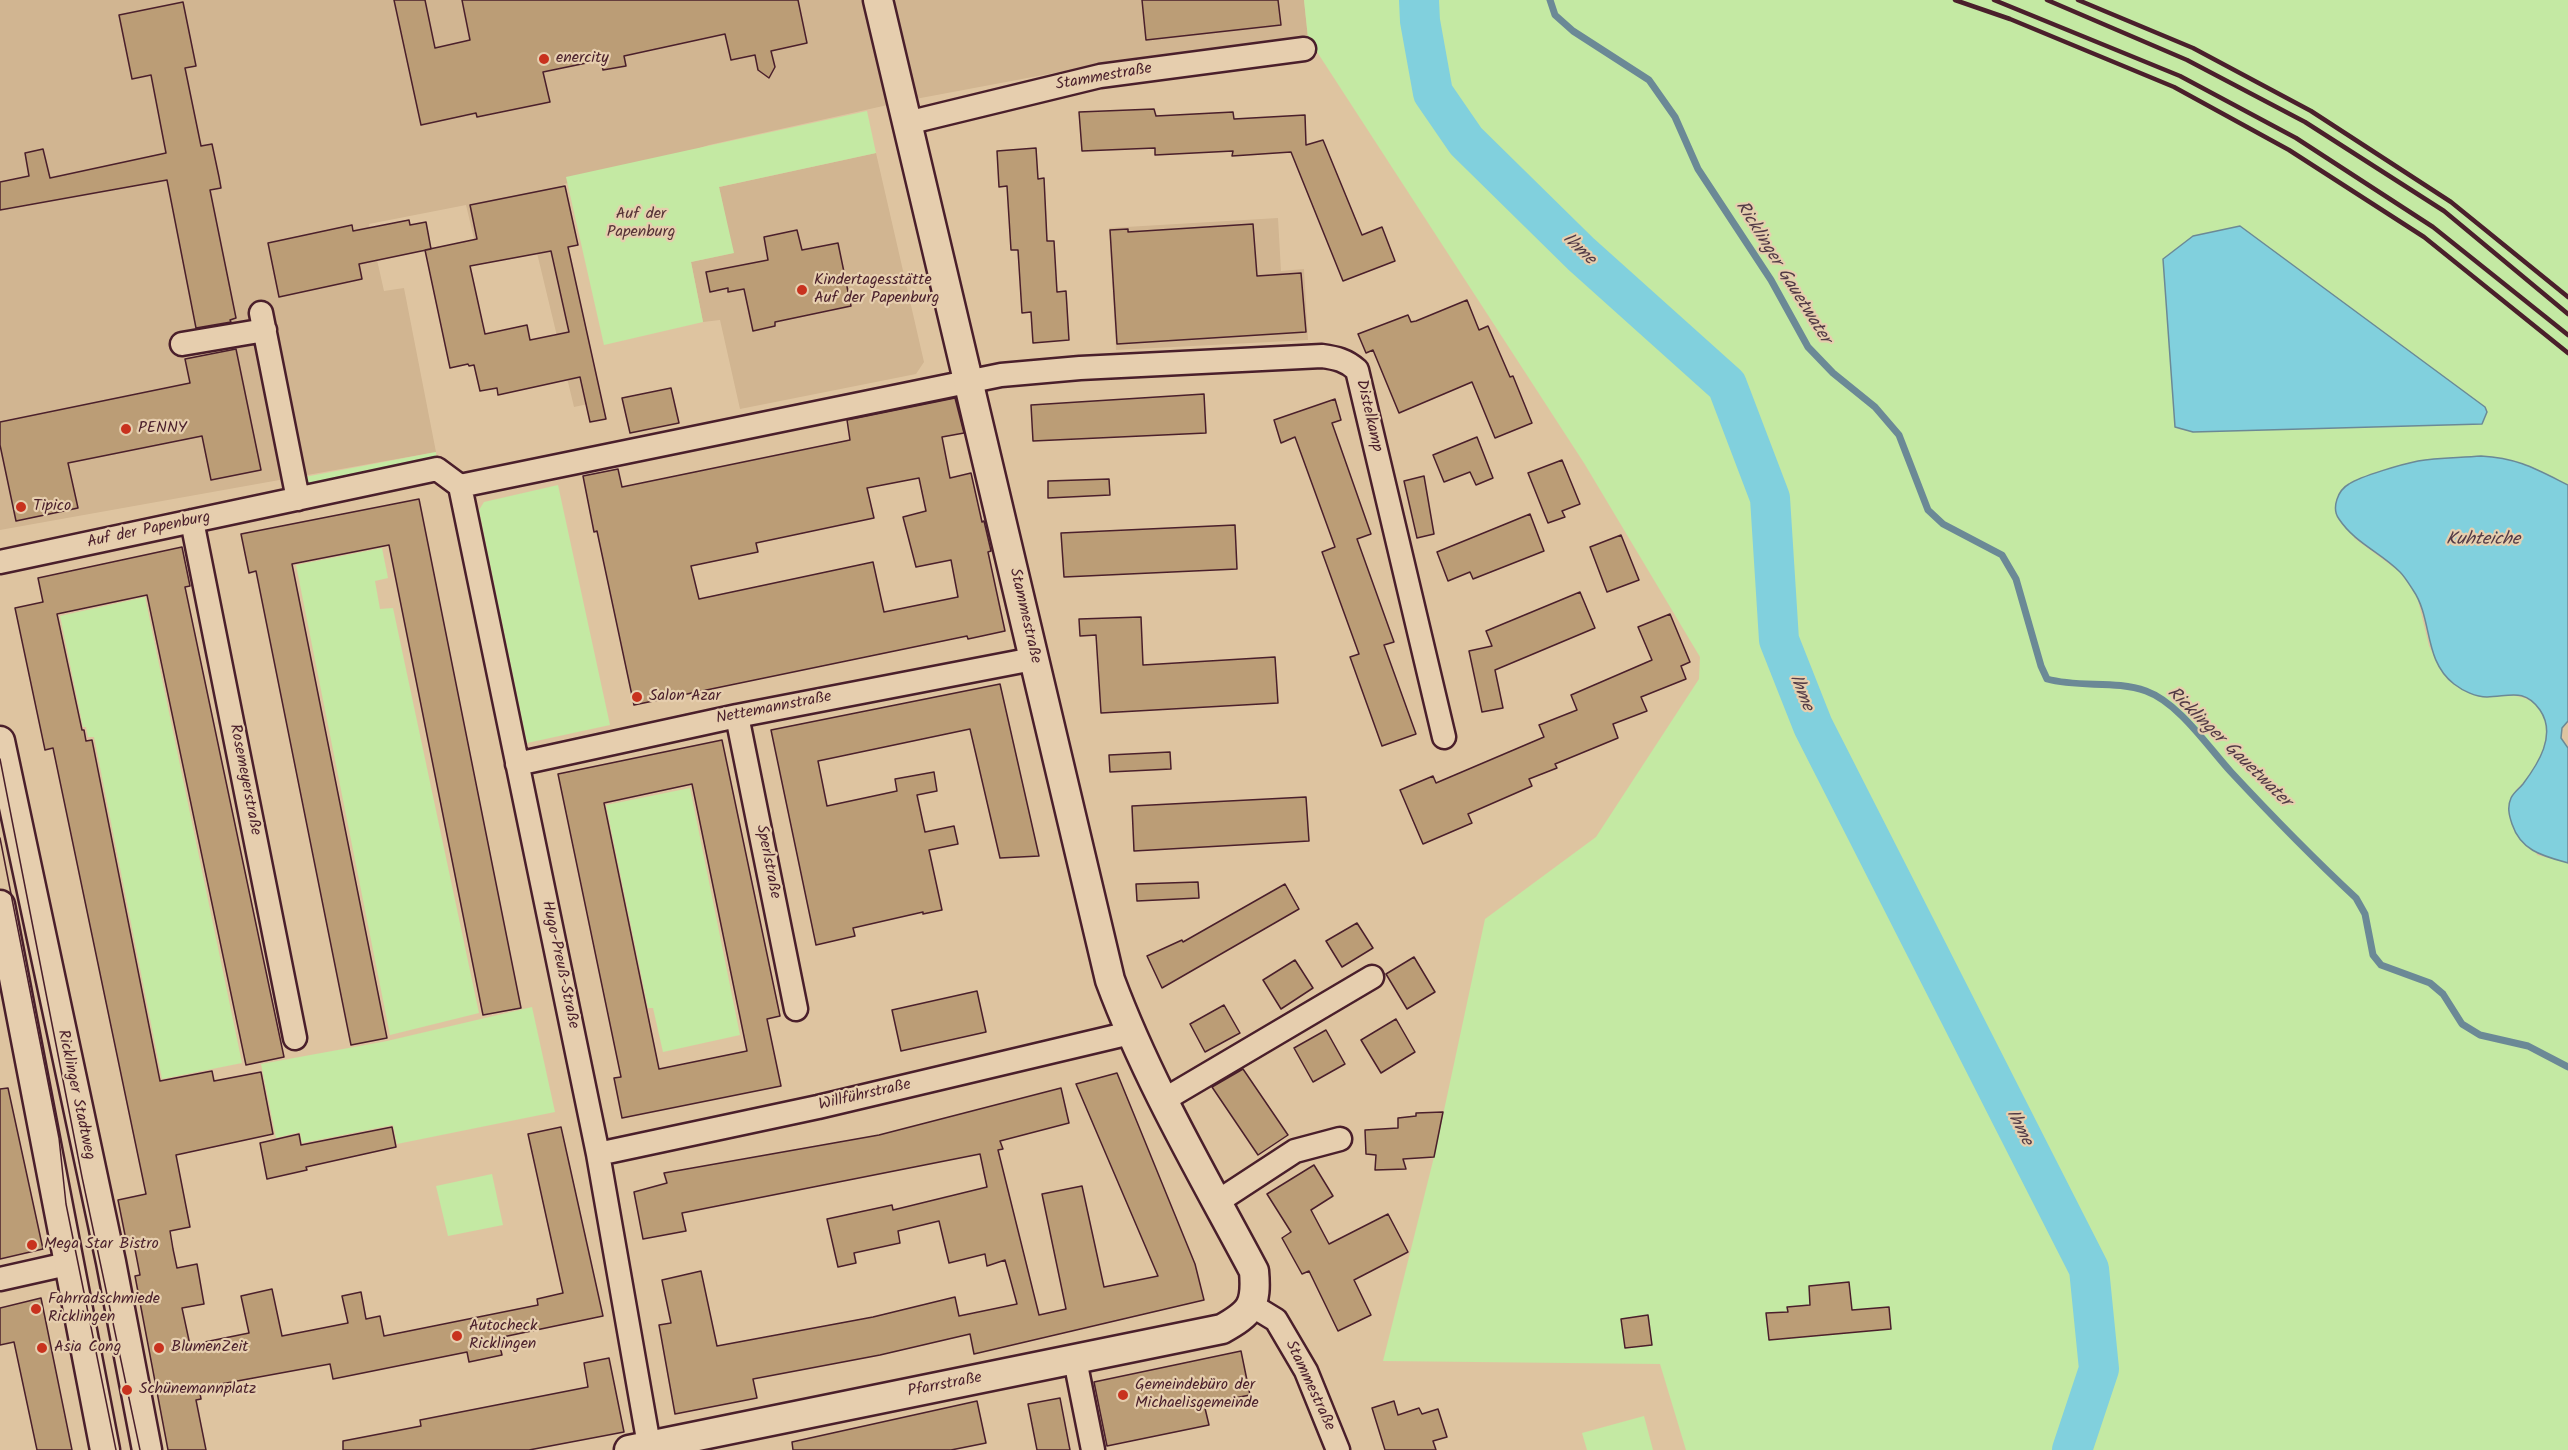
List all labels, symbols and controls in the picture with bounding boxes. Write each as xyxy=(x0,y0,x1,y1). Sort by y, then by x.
place label: enercity xyxy=(556,49,609,69)
marker: enercity xyxy=(537,52,551,66)
street label: Stammestraße xyxy=(1054,60,1154,96)
water label: Ricklinger Gauetwater xyxy=(1729,198,1835,348)
park label: Auf der Papenburg xyxy=(607,205,675,243)
water label: Ihme xyxy=(1557,229,1599,271)
place label: Kindertagesstätte Auf der Papenburg xyxy=(814,271,939,309)
marker: Kindertagesstätte Auf der Papenburg xyxy=(795,283,809,297)
street label: Distelkamp xyxy=(1350,378,1386,454)
place label: PENNY xyxy=(138,419,187,439)
marker: PENNY xyxy=(119,422,133,436)
place label: Tipico xyxy=(33,497,71,517)
marker: Tipico xyxy=(14,500,28,514)
street label: Auf der Papenburg xyxy=(86,509,212,553)
water label: Kuhteiche xyxy=(2446,530,2520,552)
street label: Stammestraße xyxy=(1004,566,1044,666)
water label: Ihme xyxy=(1783,671,1817,715)
water label: Ricklinger Gauetwater xyxy=(2161,683,2295,813)
place label: Salon Azar xyxy=(649,687,721,707)
street label: Nettemannstraße xyxy=(715,688,833,730)
marker: Salon Azar xyxy=(630,690,644,704)
street label: Rosemeyerstraße xyxy=(224,723,264,837)
street label: Sperlstraße xyxy=(750,823,784,901)
street label: Hugo-Preuß-Straße xyxy=(536,899,582,1031)
street label: Ricklinger Stadtweg xyxy=(52,1028,98,1162)
street label: Willführstraße xyxy=(817,1076,913,1116)
water label: Ihme xyxy=(2000,1106,2036,1150)
place label: Mega Star Bistro xyxy=(44,1235,159,1255)
marker: Mega Star Bistro xyxy=(25,1238,39,1252)
place label: Fahrradschmiede Ricklingen xyxy=(48,1290,160,1328)
marker: Fahrradschmiede Ricklingen xyxy=(29,1302,43,1316)
place label: Autocheck Ricklingen xyxy=(469,1317,537,1355)
marker: Autocheck Ricklingen xyxy=(450,1329,464,1343)
place label: Asia Cong xyxy=(54,1338,121,1358)
place label: BlumenZeit xyxy=(171,1338,248,1358)
street label: Stammestraße xyxy=(1280,1338,1338,1434)
marker: Asia Cong xyxy=(35,1341,49,1355)
marker: BlumenZeit xyxy=(152,1341,166,1355)
street label: Pfarrstraße xyxy=(906,1369,984,1403)
place label: Gemeindebüro der Michaelisgemeinde xyxy=(1135,1376,1259,1414)
place label: Schünemannplatz xyxy=(139,1380,256,1400)
marker: Schünemannplatz xyxy=(120,1383,134,1397)
marker: Gemeindebüro der Michaelisgemeinde xyxy=(1116,1388,1130,1402)

